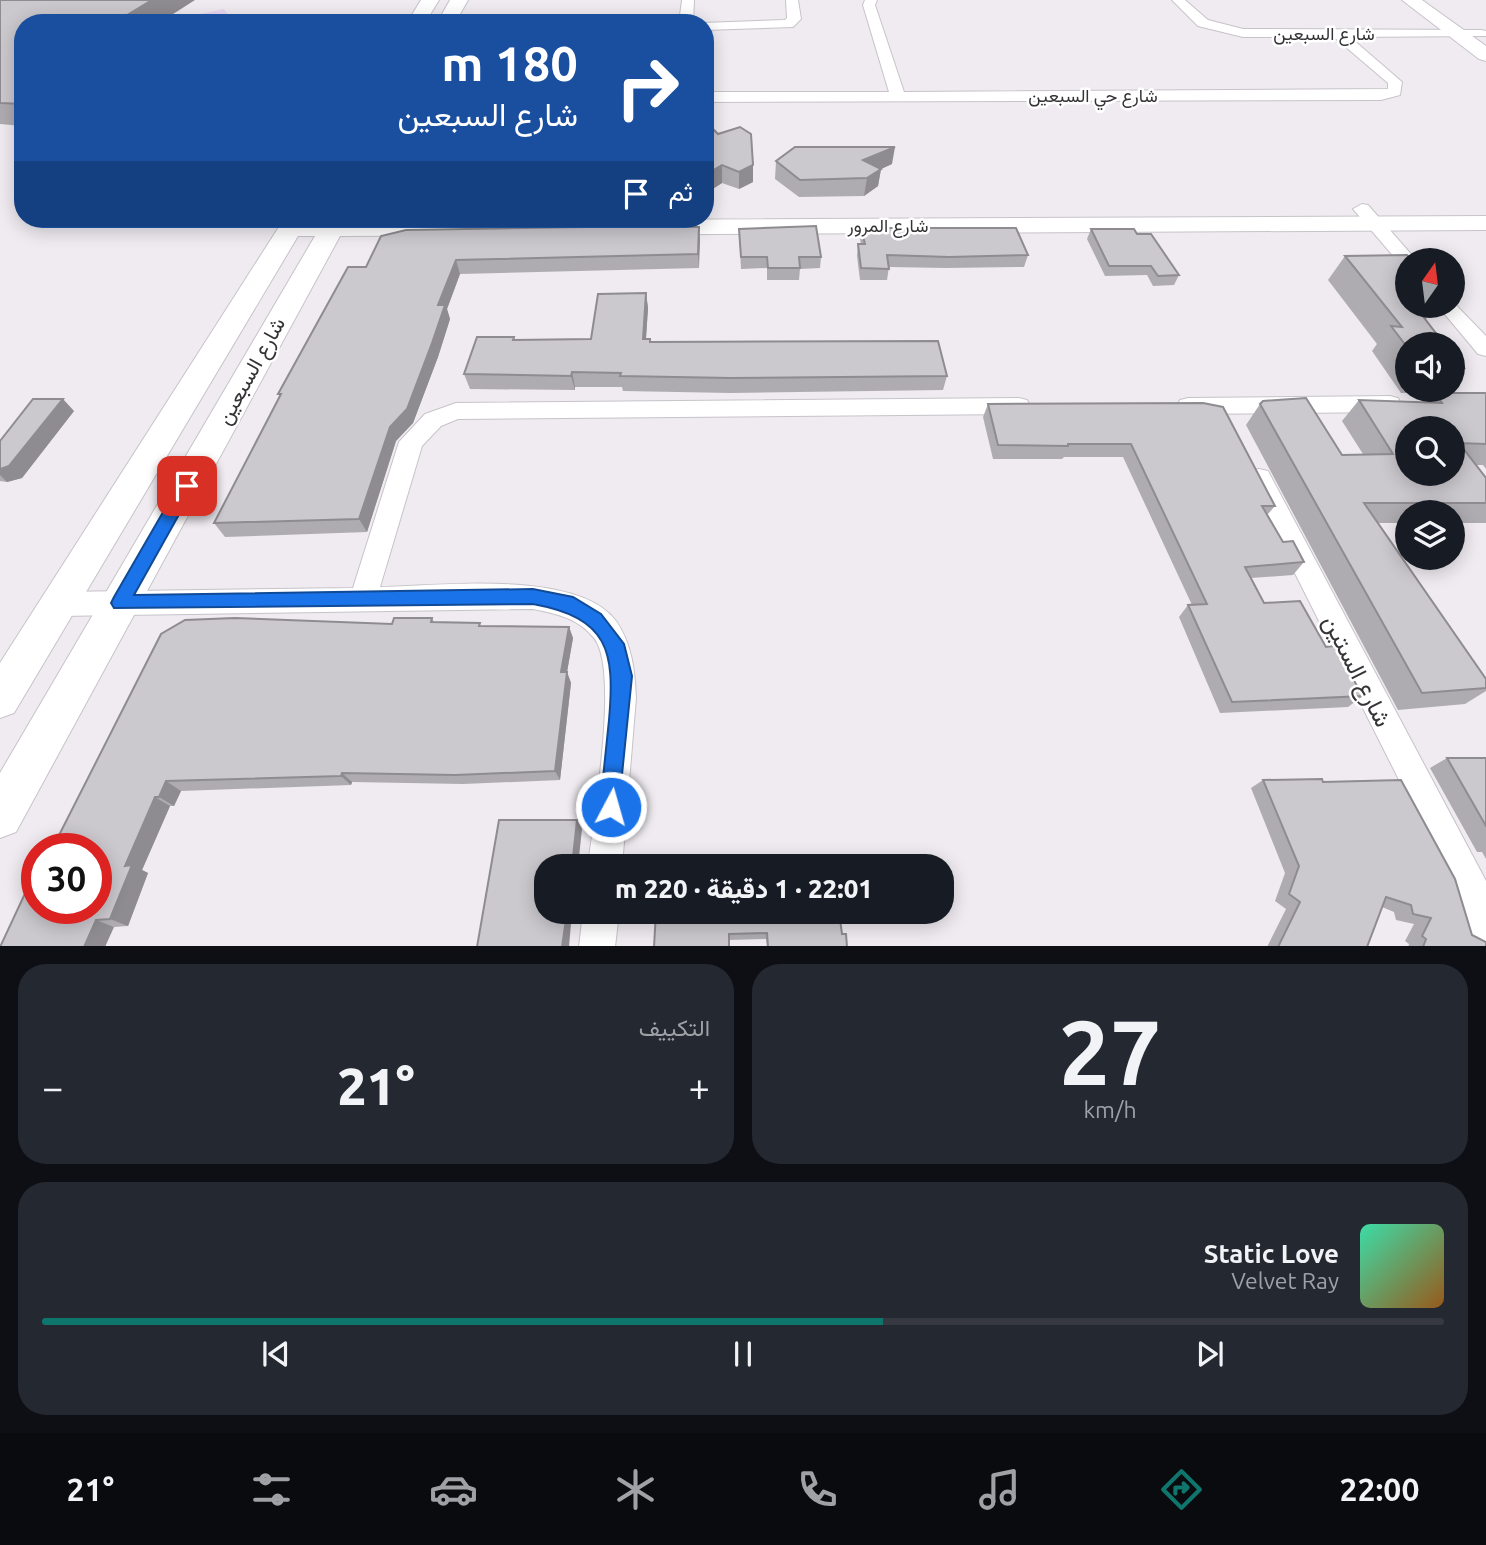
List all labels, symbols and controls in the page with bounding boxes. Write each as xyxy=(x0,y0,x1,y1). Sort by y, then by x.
street label: شارع السبعين xyxy=(1273,23,1375,46)
text: 180 m xyxy=(441,35,578,90)
icon: right xyxy=(602,42,693,133)
street label: شارع حي السبعين xyxy=(1028,85,1158,111)
text: شارع السبعين xyxy=(397,96,578,132)
icon: arrive xyxy=(617,175,655,213)
text: ثم xyxy=(669,177,693,206)
street label: شارع المرور xyxy=(847,215,928,238)
north arrow xyxy=(1395,248,1465,318)
map controls xyxy=(1395,248,1465,570)
street label: شارع السبعين xyxy=(211,313,292,430)
button: sound xyxy=(1395,332,1465,402)
button: search xyxy=(1395,416,1465,486)
pin xyxy=(157,456,217,516)
icon: arrive xyxy=(168,467,206,505)
button: layers xyxy=(1395,500,1465,570)
street label: شارع الستين xyxy=(1315,610,1397,733)
position arrow xyxy=(574,770,648,844)
speed limit sign: 30 xyxy=(21,833,112,924)
text: 22:01 · 1 دقيقة · 220 m xyxy=(615,874,873,903)
text: 27 xyxy=(1059,1000,1161,1102)
text: التكييف xyxy=(639,1015,710,1040)
text: 21° xyxy=(337,1057,415,1115)
text: − xyxy=(42,1066,63,1108)
text: + xyxy=(689,1066,710,1108)
text: km/h xyxy=(1083,1097,1137,1122)
text: Static Love xyxy=(1204,1239,1339,1268)
text: Velvet Ray xyxy=(1231,1268,1339,1293)
icon: previous xyxy=(257,1335,295,1373)
icon: pause xyxy=(724,1335,762,1373)
icon: next xyxy=(1191,1335,1229,1373)
icon: filters xyxy=(247,1465,296,1514)
icon: car xyxy=(429,1465,478,1514)
icon: climate xyxy=(611,1465,660,1514)
icon: phone xyxy=(793,1465,842,1514)
icon: music xyxy=(975,1465,1024,1514)
icon: directions xyxy=(1157,1465,1206,1514)
text: 21° xyxy=(67,1471,114,1507)
text: 22:00 xyxy=(1339,1471,1419,1507)

